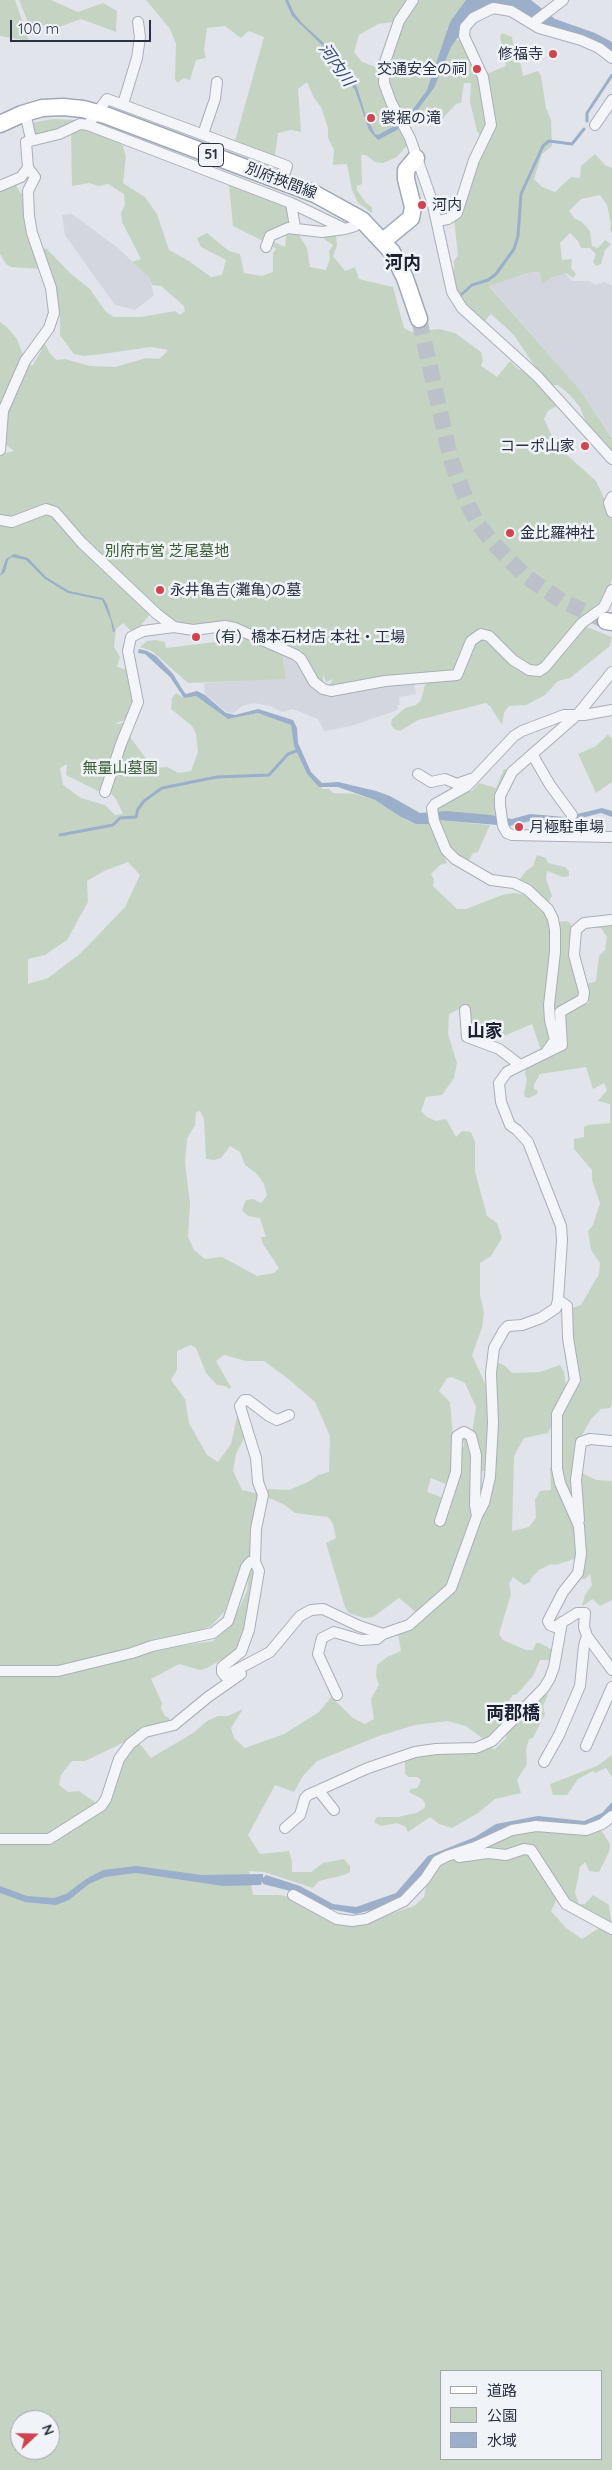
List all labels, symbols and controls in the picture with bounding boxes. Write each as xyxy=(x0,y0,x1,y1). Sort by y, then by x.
scale bar xyxy=(12,10,154,42)
text: 100 m xyxy=(18,19,59,38)
water label: 河内川 xyxy=(314,40,358,90)
place label: 修福寺 xyxy=(498,45,543,63)
marker: 修福寺 xyxy=(547,48,559,60)
place label: 交通安全の祠 xyxy=(377,60,467,78)
marker: 交通安全の祠 xyxy=(471,63,483,75)
place label: 裳裾の滝 xyxy=(381,109,441,127)
marker: 裳裾の滝 xyxy=(365,112,377,124)
road number: 51 xyxy=(198,144,224,166)
street label: 別府挾間線 xyxy=(243,159,319,203)
place label: 河内 xyxy=(432,196,462,214)
marker: 河内 xyxy=(416,199,428,211)
district label: 河内 xyxy=(385,253,421,275)
place label: コーポ山家 xyxy=(500,437,575,455)
marker: コーポ山家 xyxy=(579,440,591,452)
place label: 金比羅神社 xyxy=(520,524,595,542)
marker: 金比羅神社 xyxy=(504,527,516,539)
park label: 別府市営 芝尾墓地 xyxy=(105,542,229,560)
place label: 永井亀吉(灘亀)の墓 xyxy=(170,581,301,599)
marker: 永井亀吉(灘亀)の墓 xyxy=(154,584,166,596)
place label: （有）橋本石材店 本社・工場 xyxy=(206,628,405,646)
marker: （有）橋本石材店 本社・工場 xyxy=(190,631,202,643)
park label: 無量山墓園 xyxy=(83,759,157,777)
place label: 月極駐車場 xyxy=(529,818,604,836)
marker: 月極駐車場 xyxy=(513,821,525,833)
district label: 山家 xyxy=(467,1021,503,1043)
district label: 両郡橋 xyxy=(486,1703,540,1725)
legend xyxy=(440,2370,602,2460)
text: 道路 xyxy=(487,2381,517,2400)
text: 公園 xyxy=(487,2406,517,2425)
north arrow xyxy=(10,2410,60,2460)
text: N xyxy=(38,2422,58,2438)
text: 水域 xyxy=(487,2431,517,2450)

